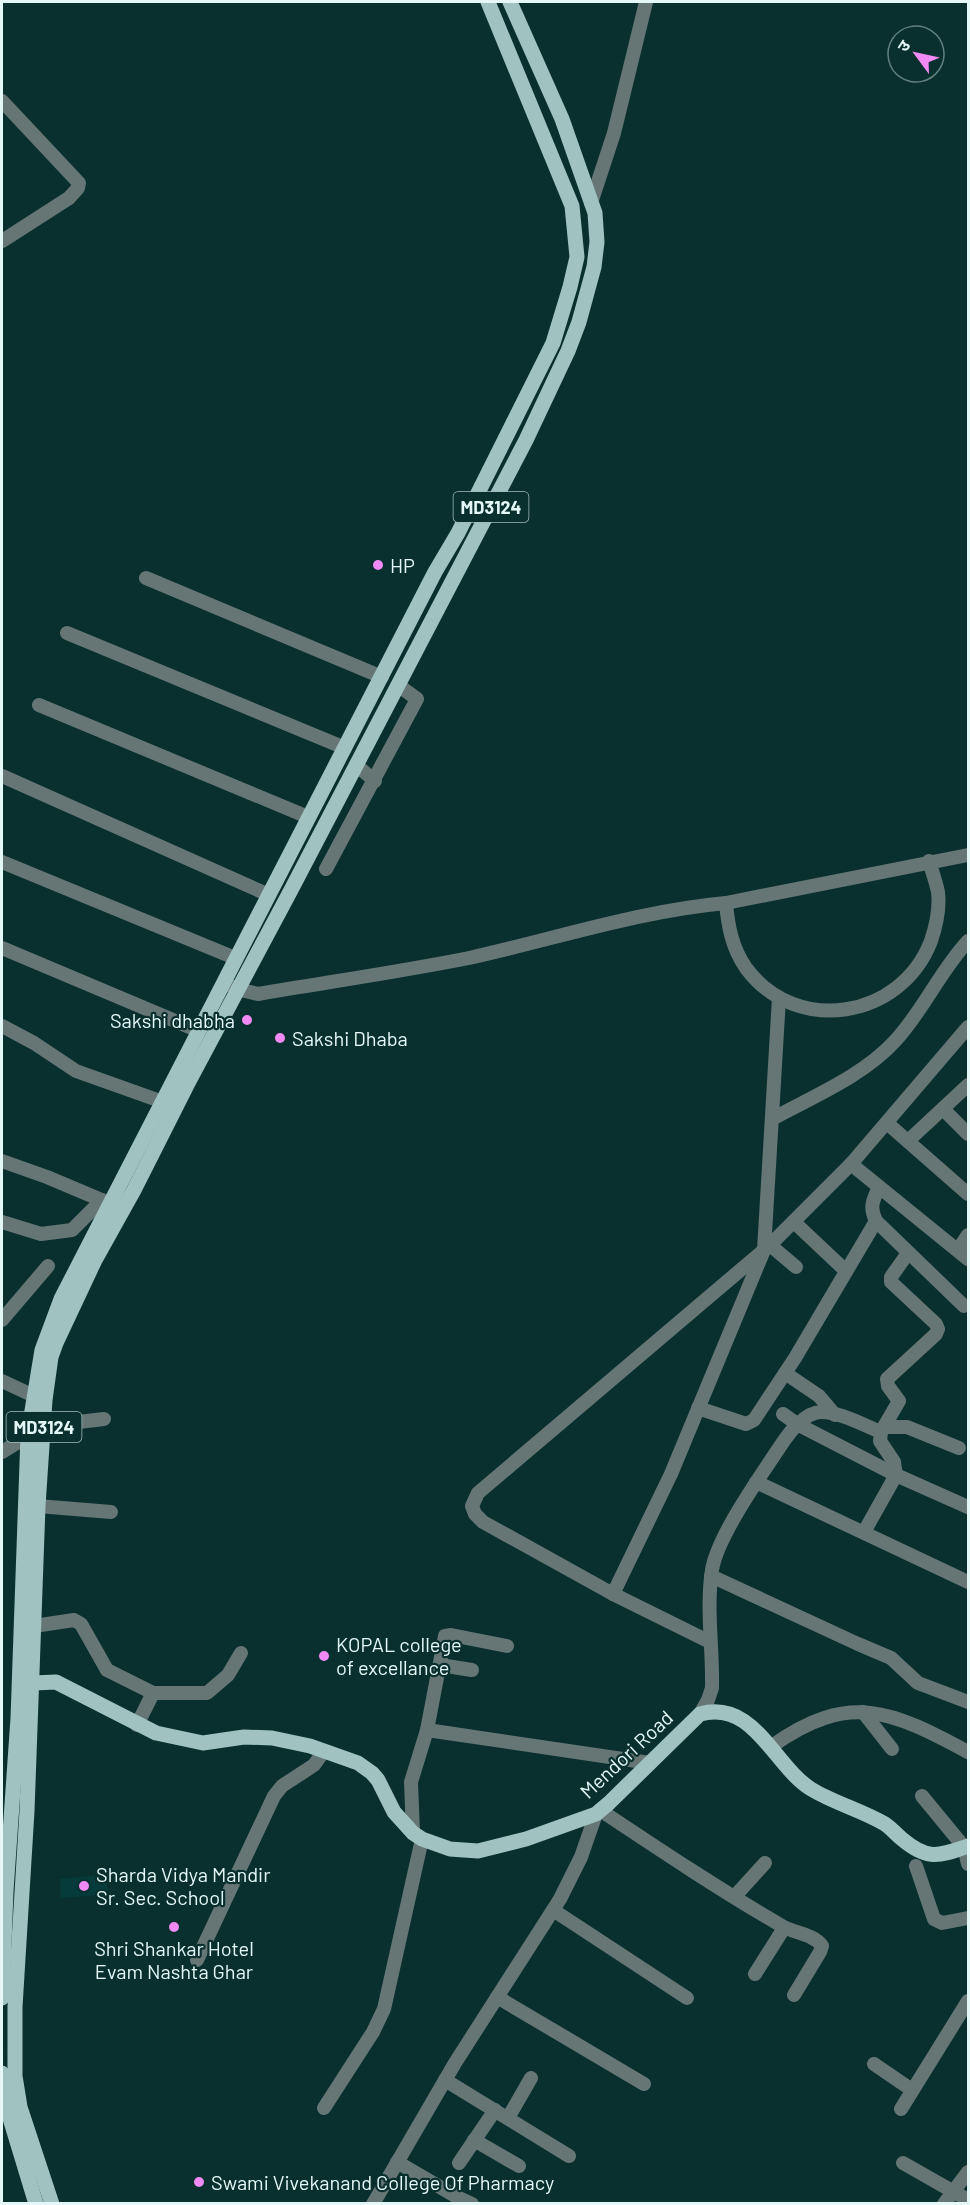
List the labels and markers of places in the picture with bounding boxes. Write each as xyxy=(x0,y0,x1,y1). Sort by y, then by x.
place label: HP xyxy=(390,553,415,577)
marker: HP xyxy=(371,558,385,572)
place label: Sakshi dhabha xyxy=(110,1008,235,1032)
marker: Sakshi dhabha xyxy=(240,1013,254,1027)
place label: Sakshi Dhaba xyxy=(292,1026,408,1050)
marker: Sakshi Dhaba xyxy=(273,1031,287,1045)
place label: KOPAL college of excellance xyxy=(336,1632,462,1679)
marker: KOPAL college of excellance xyxy=(317,1649,331,1663)
place label: Sharda Vidya Mandir Sr. Sec. School xyxy=(96,1862,270,1909)
marker: Sharda Vidya Mandir Sr. Sec. School xyxy=(77,1879,91,1893)
marker: Shri Shankar Hotel Evam Nashta Ghar xyxy=(167,1920,181,1934)
place label: Shri Shankar Hotel Evam Nashta Ghar xyxy=(94,1936,254,1983)
place label: Swami Vivekanand College Of Pharmacy xyxy=(211,2170,554,2194)
marker: Swami Vivekanand College Of Pharmacy xyxy=(192,2175,206,2189)

